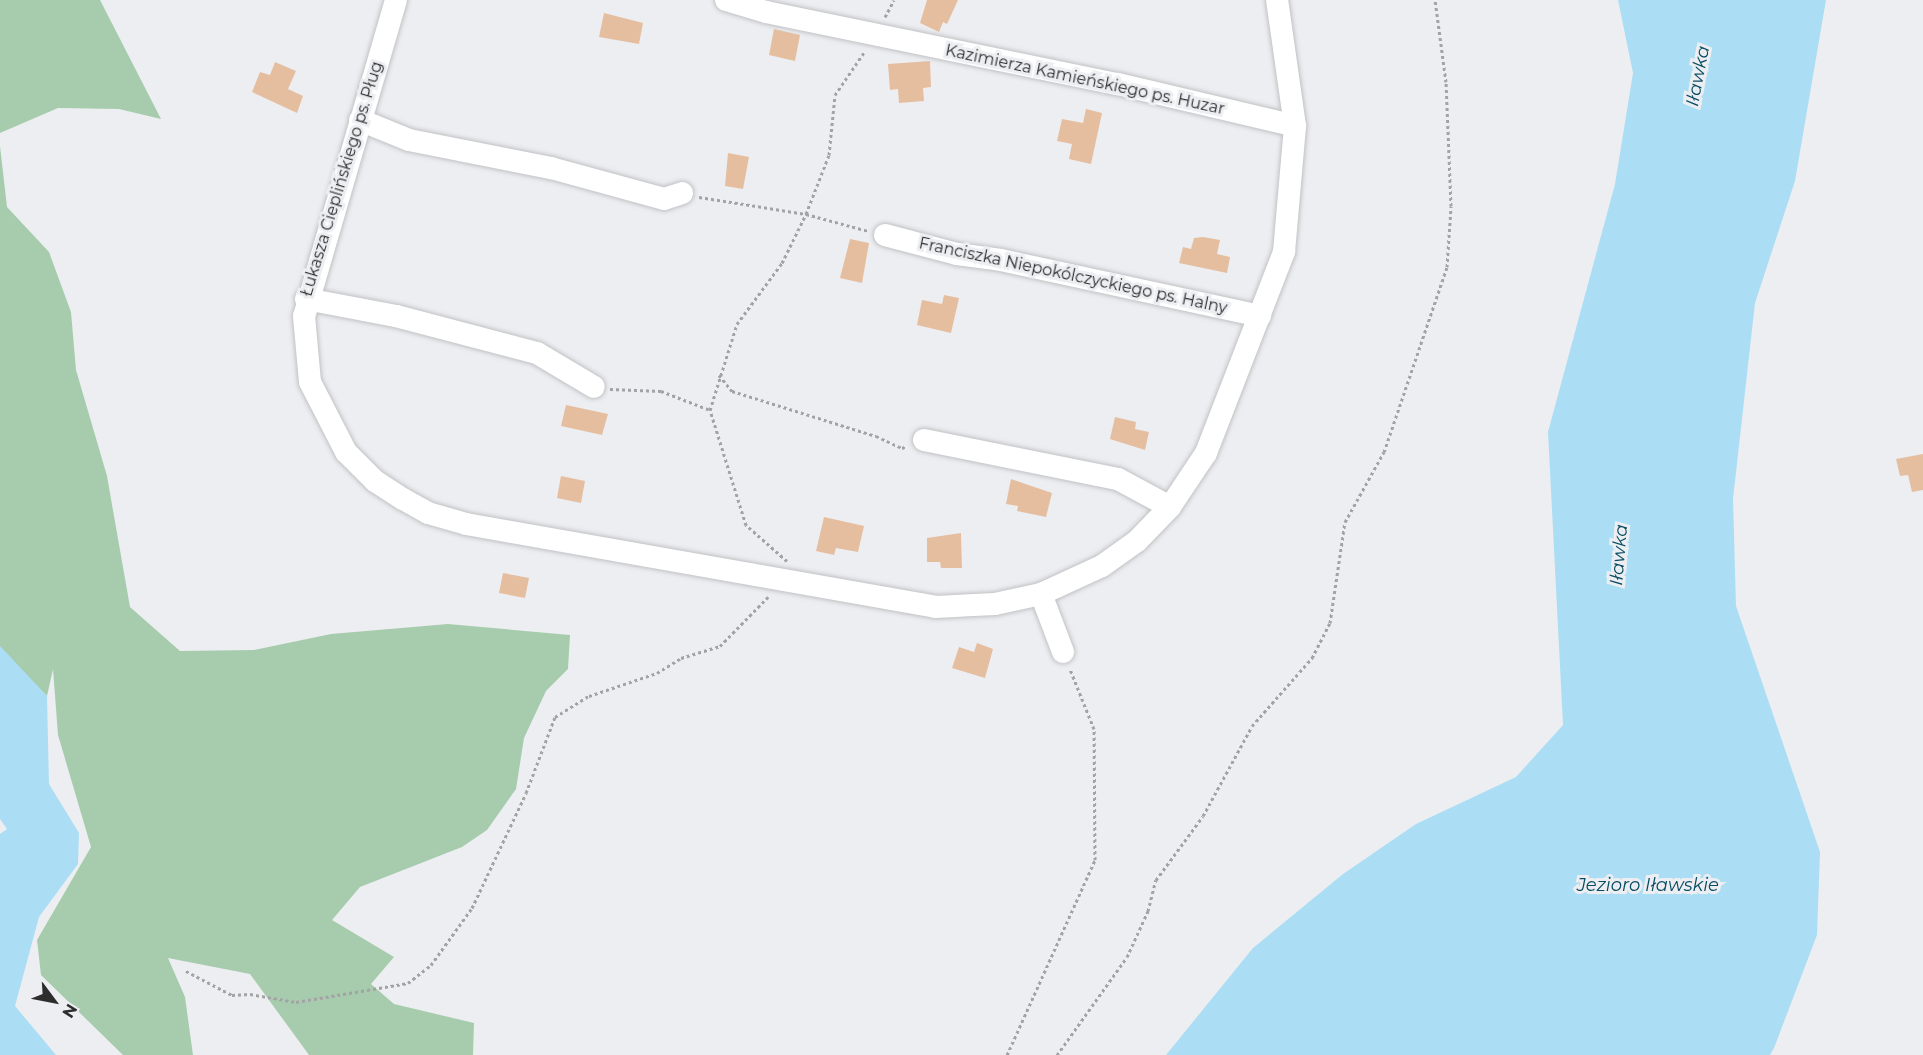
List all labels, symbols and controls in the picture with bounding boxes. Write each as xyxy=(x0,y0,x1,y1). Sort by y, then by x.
street label: Kazimierza Kamieńskiego ps. Huzar xyxy=(944,41,1226,119)
water label: Iławka xyxy=(1682,44,1714,108)
street label: Łukasza Cieplińskiego ps. Pług xyxy=(297,59,387,299)
street label: Franciszka Niepokólczyckiego ps. Halny xyxy=(917,234,1229,318)
water label: Iławka xyxy=(1606,523,1632,587)
water label: Jezioro Iławskie xyxy=(1577,874,1719,896)
north arrow xyxy=(24,971,84,1031)
text: N xyxy=(58,1000,81,1021)

